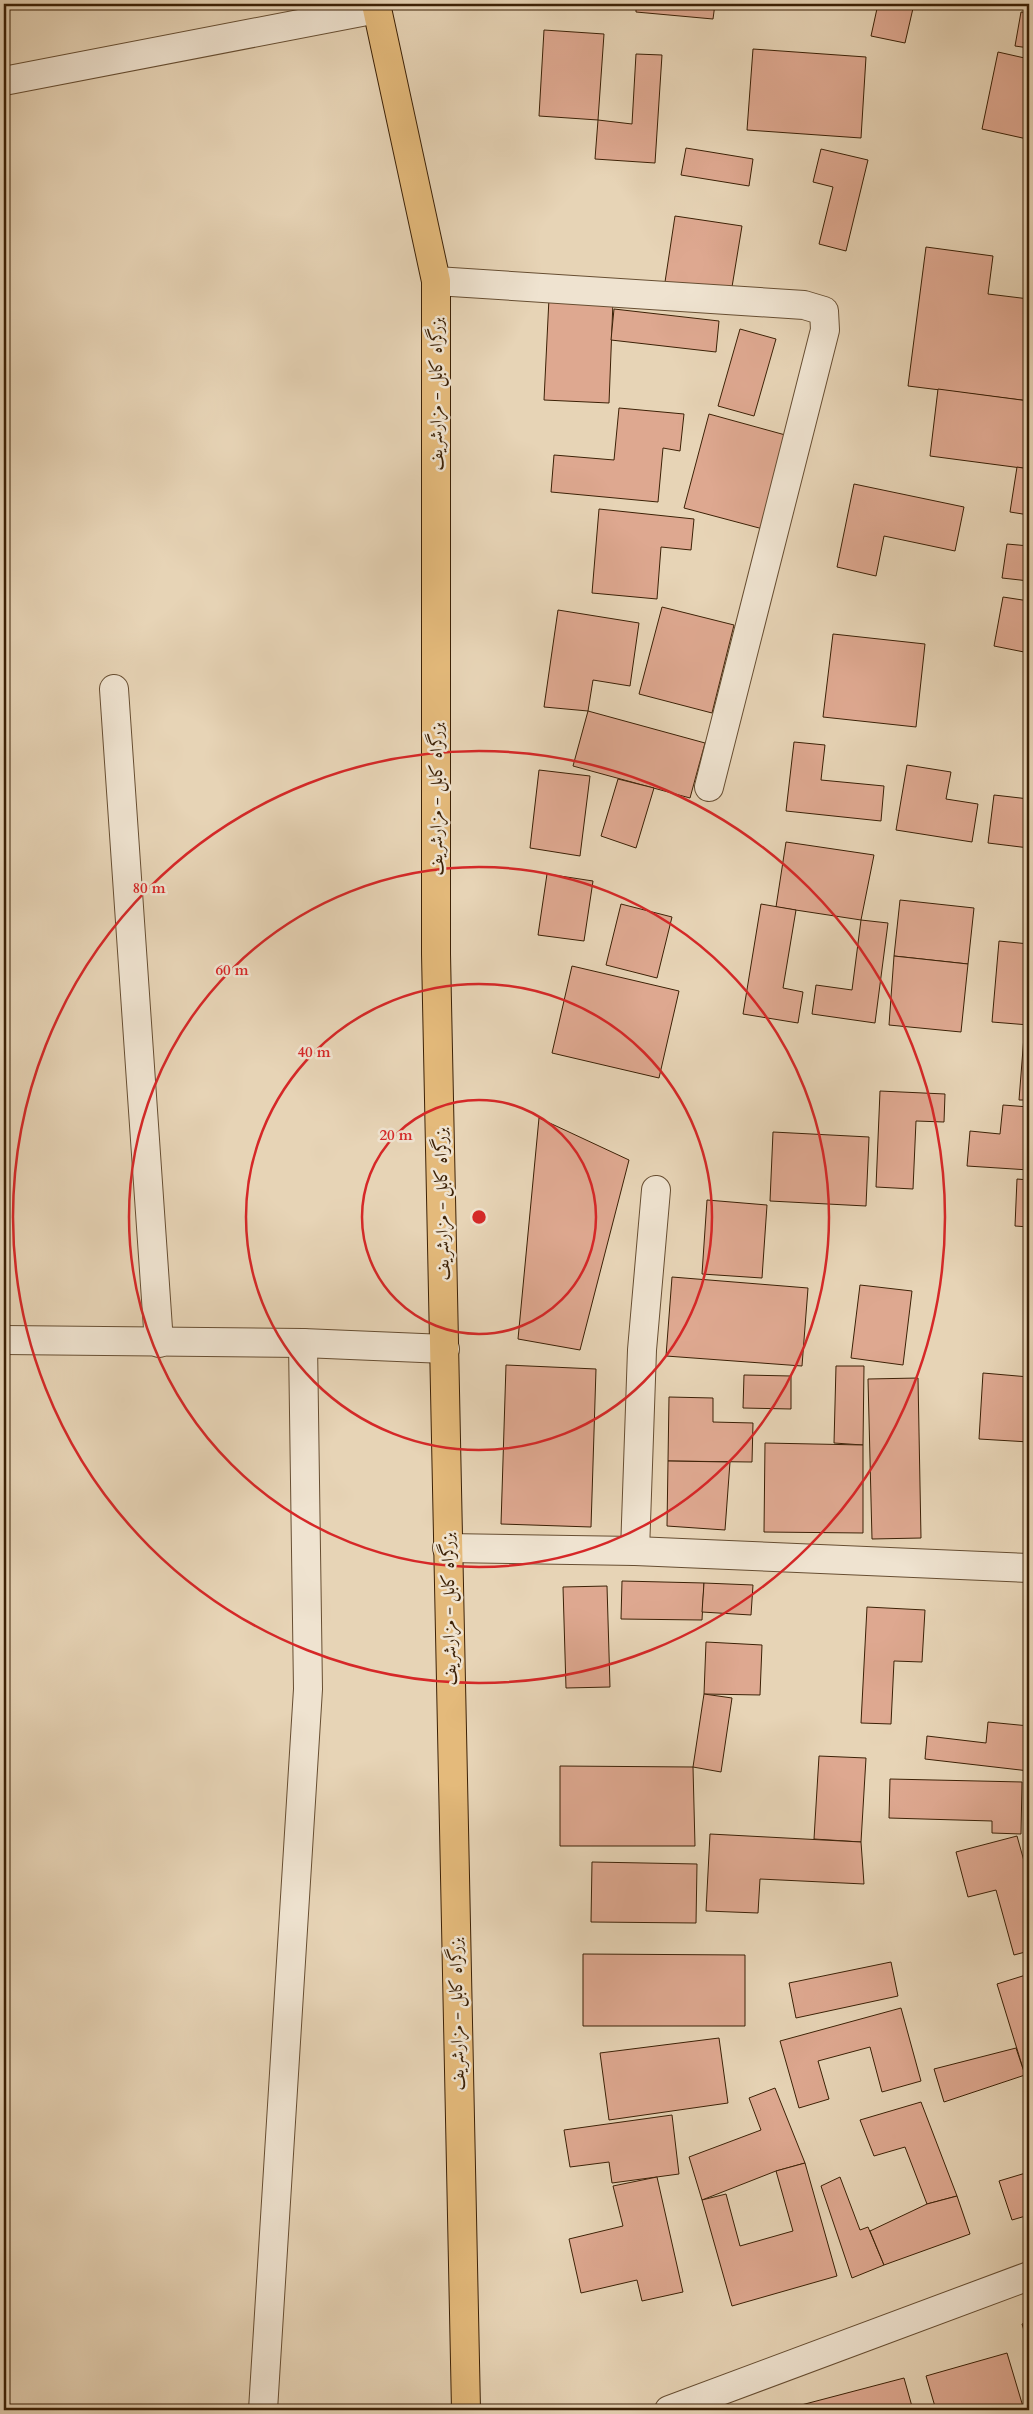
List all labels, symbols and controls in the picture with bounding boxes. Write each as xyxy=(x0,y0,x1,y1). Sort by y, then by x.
street label: بزرگراه کابل - مزارشریف xyxy=(424,317,449,471)
street label: بزرگراه کابل - مزارشریف xyxy=(424,722,449,876)
text: 80 m xyxy=(132,878,166,898)
text: 60 m xyxy=(215,960,249,980)
text: 40 m xyxy=(297,1042,331,1062)
text: 20 m xyxy=(379,1125,413,1145)
street label: بزرگراه کابل - مزارشریف xyxy=(428,1127,456,1281)
centre of rings xyxy=(470,1208,488,1226)
street label: بزرگراه کابل - مزارشریف xyxy=(435,1532,463,1686)
street label: بزرگراه کابل - مزارشریف xyxy=(443,1937,471,2091)

